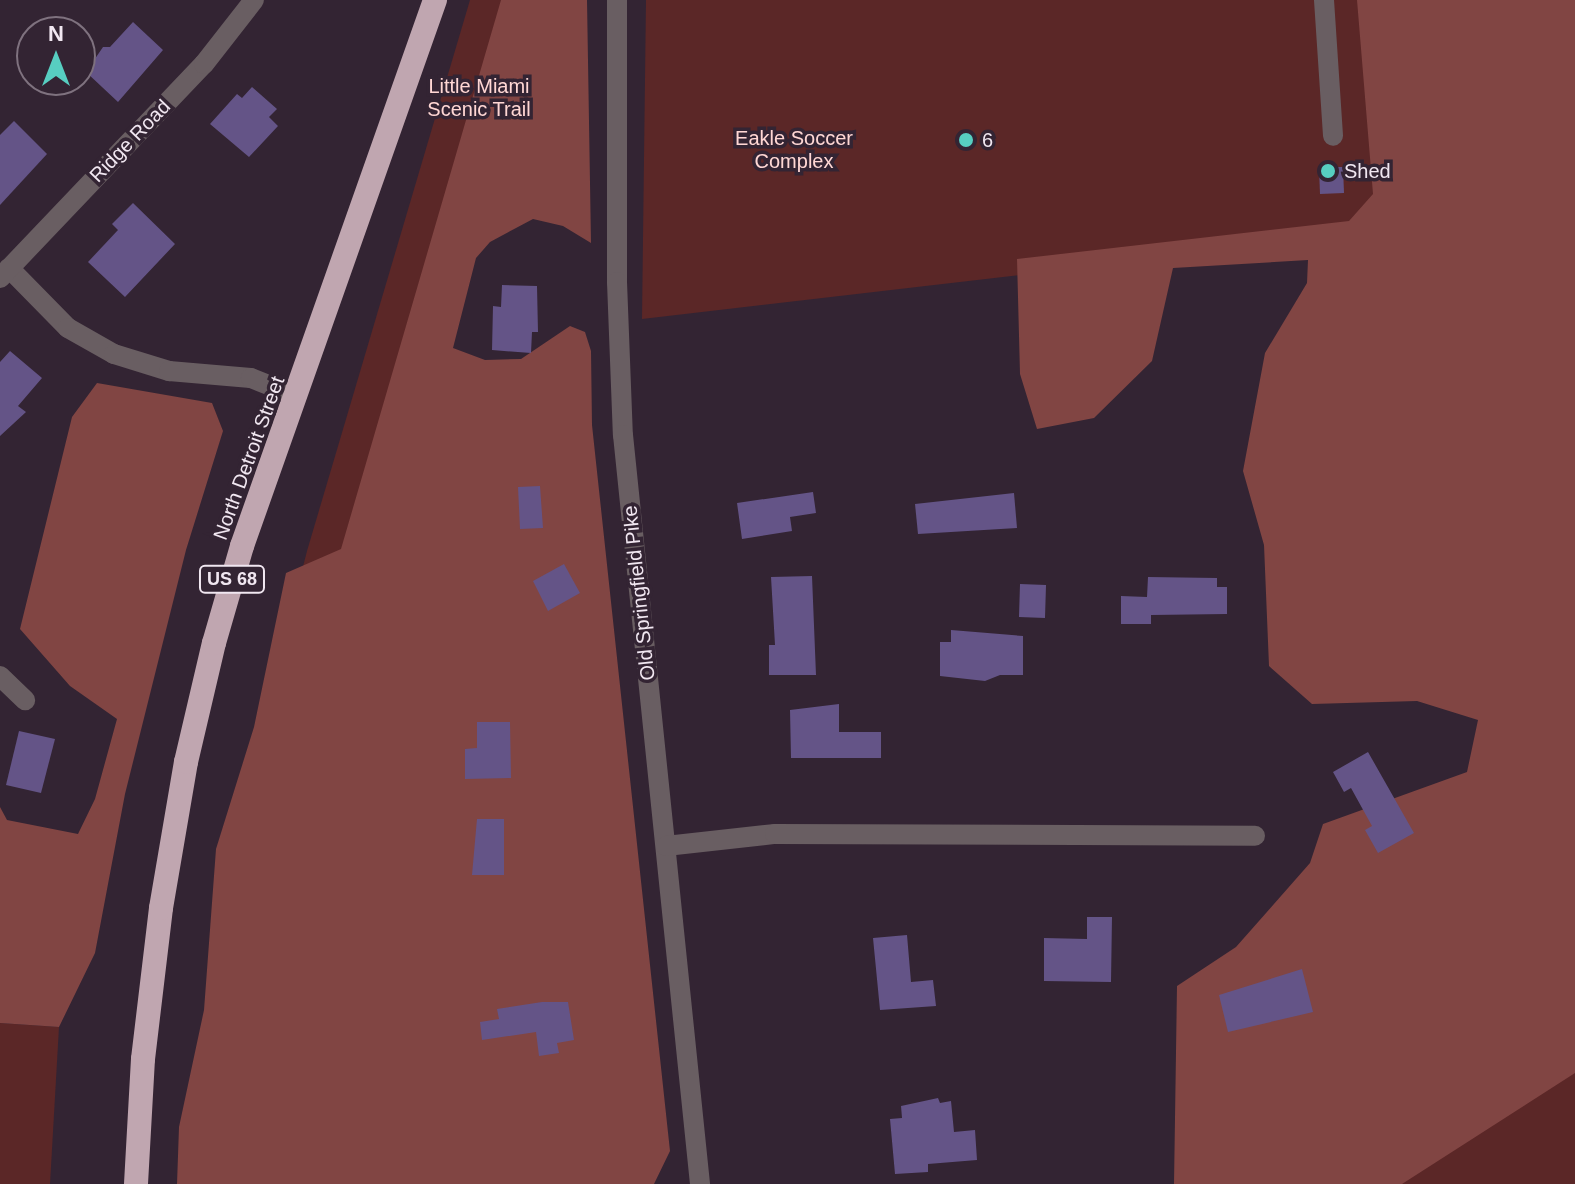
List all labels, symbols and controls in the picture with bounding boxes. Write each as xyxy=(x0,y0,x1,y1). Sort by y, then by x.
north arrow xyxy=(16,16,96,96)
text: N xyxy=(48,21,64,46)
park label: Little Miami Scenic Trail xyxy=(427,74,531,121)
street label: Ridge Road xyxy=(85,95,175,187)
park label: Eakle Soccer Complex xyxy=(735,127,853,174)
place label: 6 xyxy=(982,128,993,152)
marker: 6 xyxy=(957,131,975,149)
place label: Shed xyxy=(1344,159,1391,183)
marker: Shed xyxy=(1319,162,1337,180)
street label: North Detroit Street xyxy=(208,373,290,543)
street label: Old Springfield Pike xyxy=(618,504,660,682)
road number: US 68 xyxy=(198,565,266,593)

